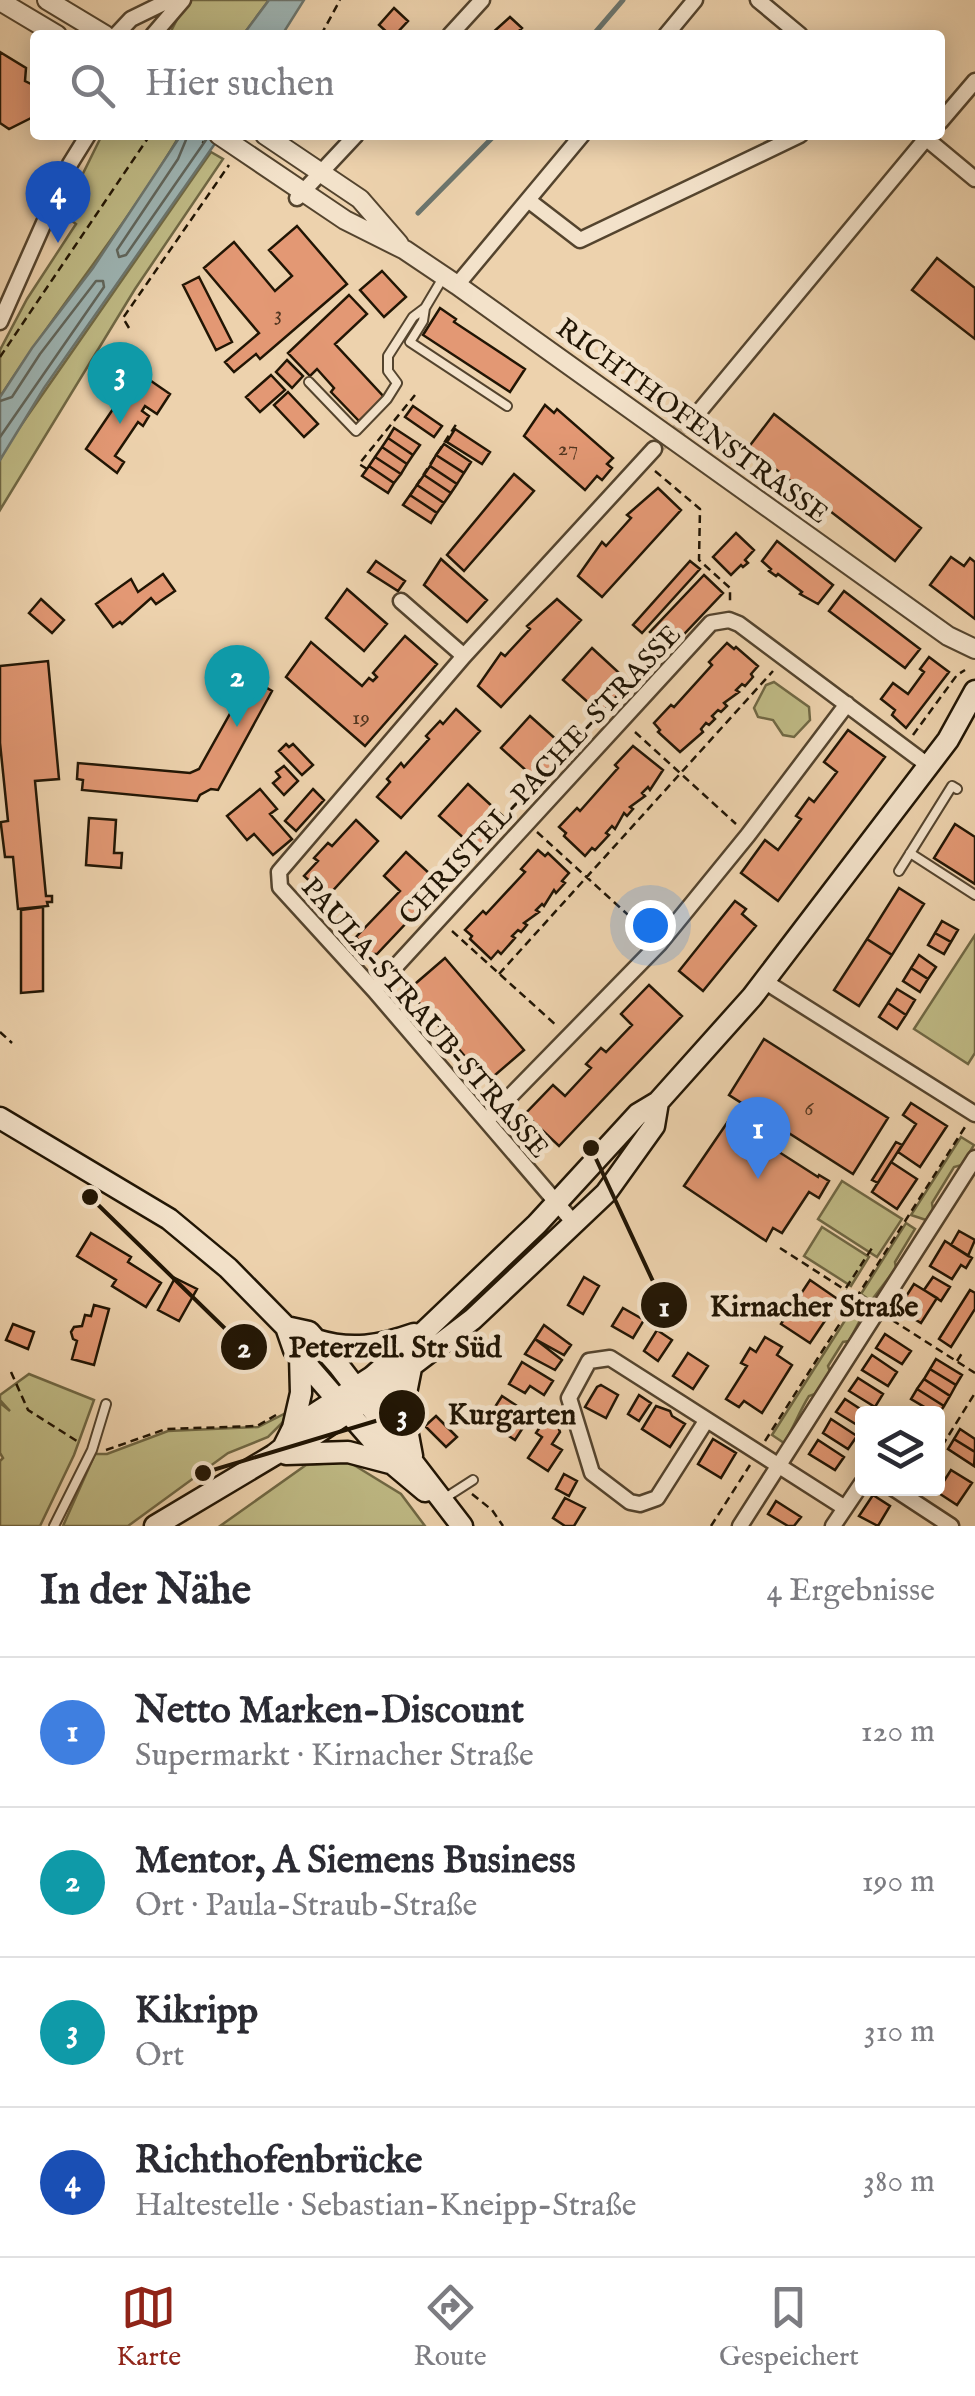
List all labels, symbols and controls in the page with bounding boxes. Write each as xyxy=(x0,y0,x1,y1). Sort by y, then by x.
search box xyxy=(30,30,945,140)
icon: search xyxy=(65,58,120,113)
text: Hier suchen xyxy=(145,61,335,109)
pin: 4 xyxy=(26,160,90,243)
house number: 3 xyxy=(274,300,282,328)
street label: RICHTHOFENSTRASSE xyxy=(549,311,835,533)
pin: 3 xyxy=(88,342,152,424)
house number: 27 xyxy=(558,435,578,463)
street label: CHRISTEL-PACHE-STRASSE xyxy=(392,618,689,933)
pin: 2 xyxy=(204,644,270,727)
house number: 19 xyxy=(352,704,370,732)
street label: PAULA-STRAUB-STRASSE xyxy=(293,871,556,1166)
your location xyxy=(625,900,676,951)
house number: 6 xyxy=(804,1095,814,1123)
pin: 1 xyxy=(726,1096,790,1179)
callout: Kirnacher Straße xyxy=(639,1275,938,1335)
text: 1 xyxy=(658,1289,670,1327)
text: Kirnacher Straße xyxy=(710,1289,919,1327)
callout: Peterzell. Str Süd xyxy=(219,1317,522,1377)
text: 2 xyxy=(237,1330,251,1368)
text: Peterzell. Str Süd xyxy=(288,1330,503,1368)
callout: Kurgarten xyxy=(377,1383,596,1443)
text: 3 xyxy=(396,1397,408,1435)
text: Kurgarten xyxy=(448,1397,576,1435)
map controls xyxy=(855,1406,945,1496)
button: layers xyxy=(855,1406,945,1496)
text: In der Nähe xyxy=(40,1565,251,1618)
text: 4 Ergebnisse xyxy=(767,1571,935,1612)
text: Netto Marken-Discount xyxy=(135,1688,524,1736)
text: 1 xyxy=(67,1712,78,1753)
text: 120 m xyxy=(861,1712,935,1753)
text: Supermarkt · Kirnacher Straße xyxy=(135,1736,534,1777)
text: Mentor, A Siemens Business xyxy=(135,1838,576,1886)
text: 2 xyxy=(65,1862,80,1903)
text: 190 m xyxy=(862,1862,935,1903)
text: Ort · Paula-Straub-Straße xyxy=(135,1886,477,1927)
text: Kikripp xyxy=(135,1988,258,2036)
text: 3 xyxy=(67,2012,78,2053)
text: 310 m xyxy=(864,2012,935,2053)
text: Ort xyxy=(135,2036,184,2077)
text: Richthofenbrücke xyxy=(135,2138,423,2186)
text: 4 xyxy=(65,2162,80,2203)
text: 380 m xyxy=(863,2162,935,2203)
text: Haltestelle · Sebastian-Kneipp-Straße xyxy=(135,2186,636,2227)
tab: Karte xyxy=(116,2280,181,2375)
tab: Route xyxy=(413,2280,487,2375)
tab: Gespeichert xyxy=(719,2280,859,2375)

